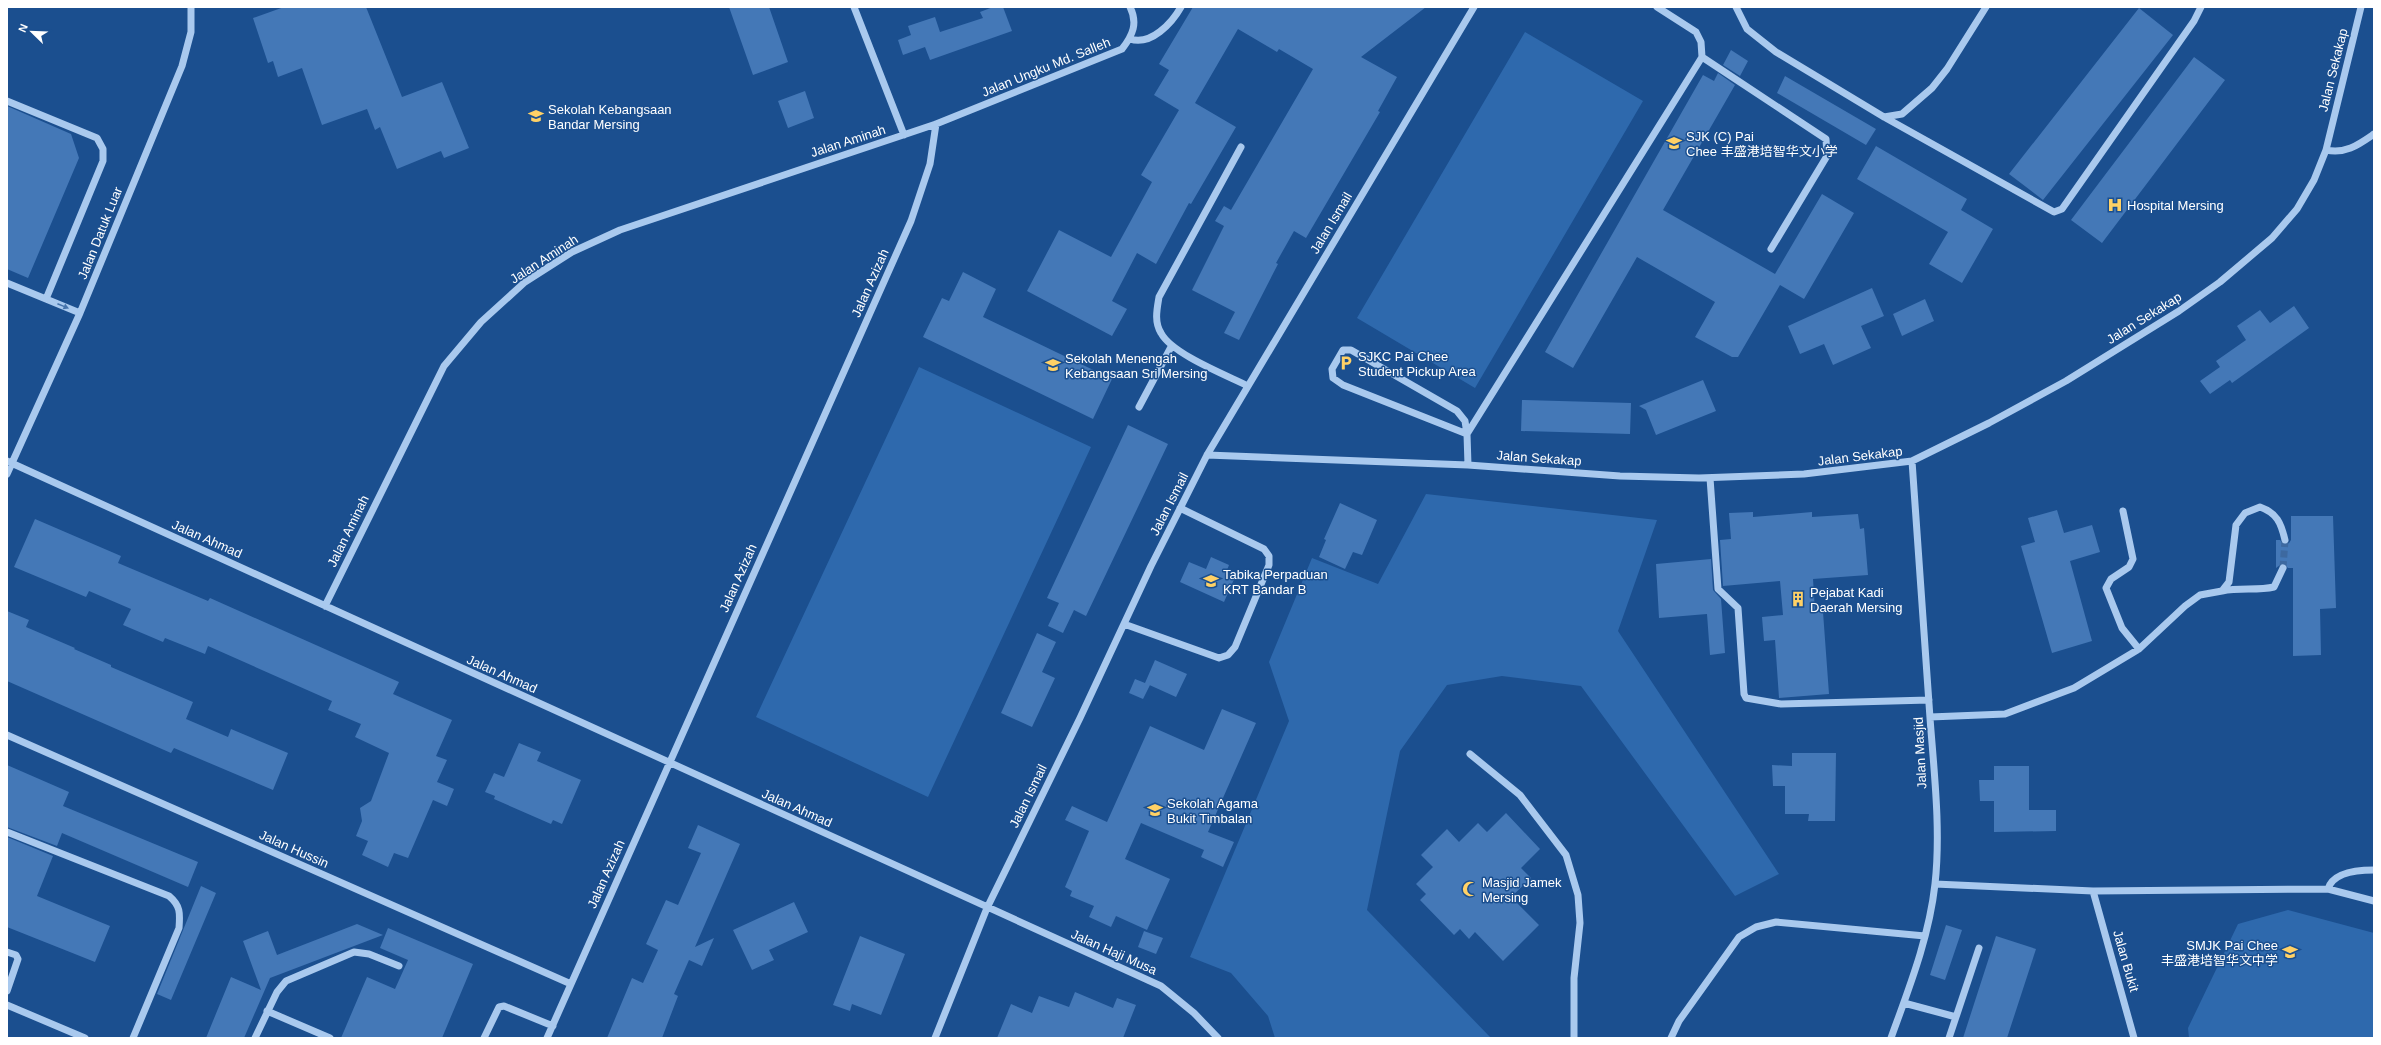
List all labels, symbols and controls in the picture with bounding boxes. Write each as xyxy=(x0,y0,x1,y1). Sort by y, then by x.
north arrow xyxy=(12,12,52,52)
text: N xyxy=(16,22,30,34)
street label: Jalan Sekakap xyxy=(2315,27,2351,113)
street label: Jalan Ungku Md. Salleh xyxy=(980,34,1112,100)
place label: Sekolah Kebangsaan Bandar Mersing xyxy=(548,102,672,132)
school or university icon: Sekolah Kebangsaan Bandar Mersing xyxy=(527,107,545,125)
street label: Jalan Aminah xyxy=(809,122,887,160)
place label: SJK (C) Pai Chee 丰盛港培智华文小学 xyxy=(1686,129,1838,159)
school or university icon: SJK (C) Pai Chee 丰盛港培智华文小学 xyxy=(1665,134,1683,152)
street label: Jalan Datuk Luar xyxy=(75,184,126,281)
street label: Jalan Ismail xyxy=(1307,190,1355,256)
hospital icon: Hospital Mersing xyxy=(2106,196,2124,214)
place label: Hospital Mersing xyxy=(2127,198,2224,213)
street label: Jalan Aminah xyxy=(507,231,581,287)
street label: Jalan Azizah xyxy=(848,247,892,319)
street label: Jalan Sekakap xyxy=(2104,289,2184,347)
one-way arrow xyxy=(57,303,68,309)
place label: SJKC Pai Chee Student Pickup Area xyxy=(1358,349,1477,379)
place label: Sekolah Menengah Kebangsaan Sri Mersing xyxy=(1065,351,1207,381)
parking icon: SJKC Pai Chee Student Pickup Area xyxy=(1337,354,1355,372)
school or university icon: Sekolah Menengah Kebangsaan Sri Mersing xyxy=(1044,356,1062,374)
street label: Jalan Sekakap xyxy=(1817,443,1903,469)
street label: Jalan Sekakap xyxy=(1496,448,1582,468)
street label: Jalan Ismail xyxy=(1147,470,1191,538)
street label: Jalan Aminah xyxy=(324,493,372,569)
street label: Jalan Ahmad xyxy=(170,517,244,561)
street label: Jalan Azizah xyxy=(716,542,760,614)
place label: Tabika Perpaduan KRT Bandar B xyxy=(1223,567,1328,597)
school or university icon: Tabika Perpaduan KRT Bandar B xyxy=(1202,572,1220,590)
place label: Pejabat Kadi Daerah Mersing xyxy=(1810,585,1903,615)
building icon: Pejabat Kadi Daerah Mersing xyxy=(1789,590,1807,608)
street label: Jalan Ahmad xyxy=(465,652,539,696)
street label: Jalan Masjid xyxy=(1911,717,1929,789)
street label: Jalan Ismail xyxy=(1006,762,1050,830)
street label: Jalan Ahmad xyxy=(760,786,834,830)
place label: Sekolah Agama Bukit Timbalan xyxy=(1167,796,1259,826)
school or university icon: Sekolah Agama Bukit Timbalan xyxy=(1146,801,1164,819)
street label: Jalan Hussin xyxy=(257,827,331,871)
street label: Jalan Azizah xyxy=(584,838,628,910)
place label: Masjid Jamek Mersing xyxy=(1482,875,1562,905)
mosque icon: Masjid Jamek Mersing xyxy=(1461,880,1479,898)
street label: Jalan Haji Musa xyxy=(1069,926,1160,978)
street label: Jalan Bukit xyxy=(2110,928,2142,994)
place label: SMJK Pai Chee 丰盛港培智华文中学 xyxy=(2161,938,2278,968)
school or university icon: SMJK Pai Chee 丰盛港培智华文中学 xyxy=(2281,943,2299,961)

